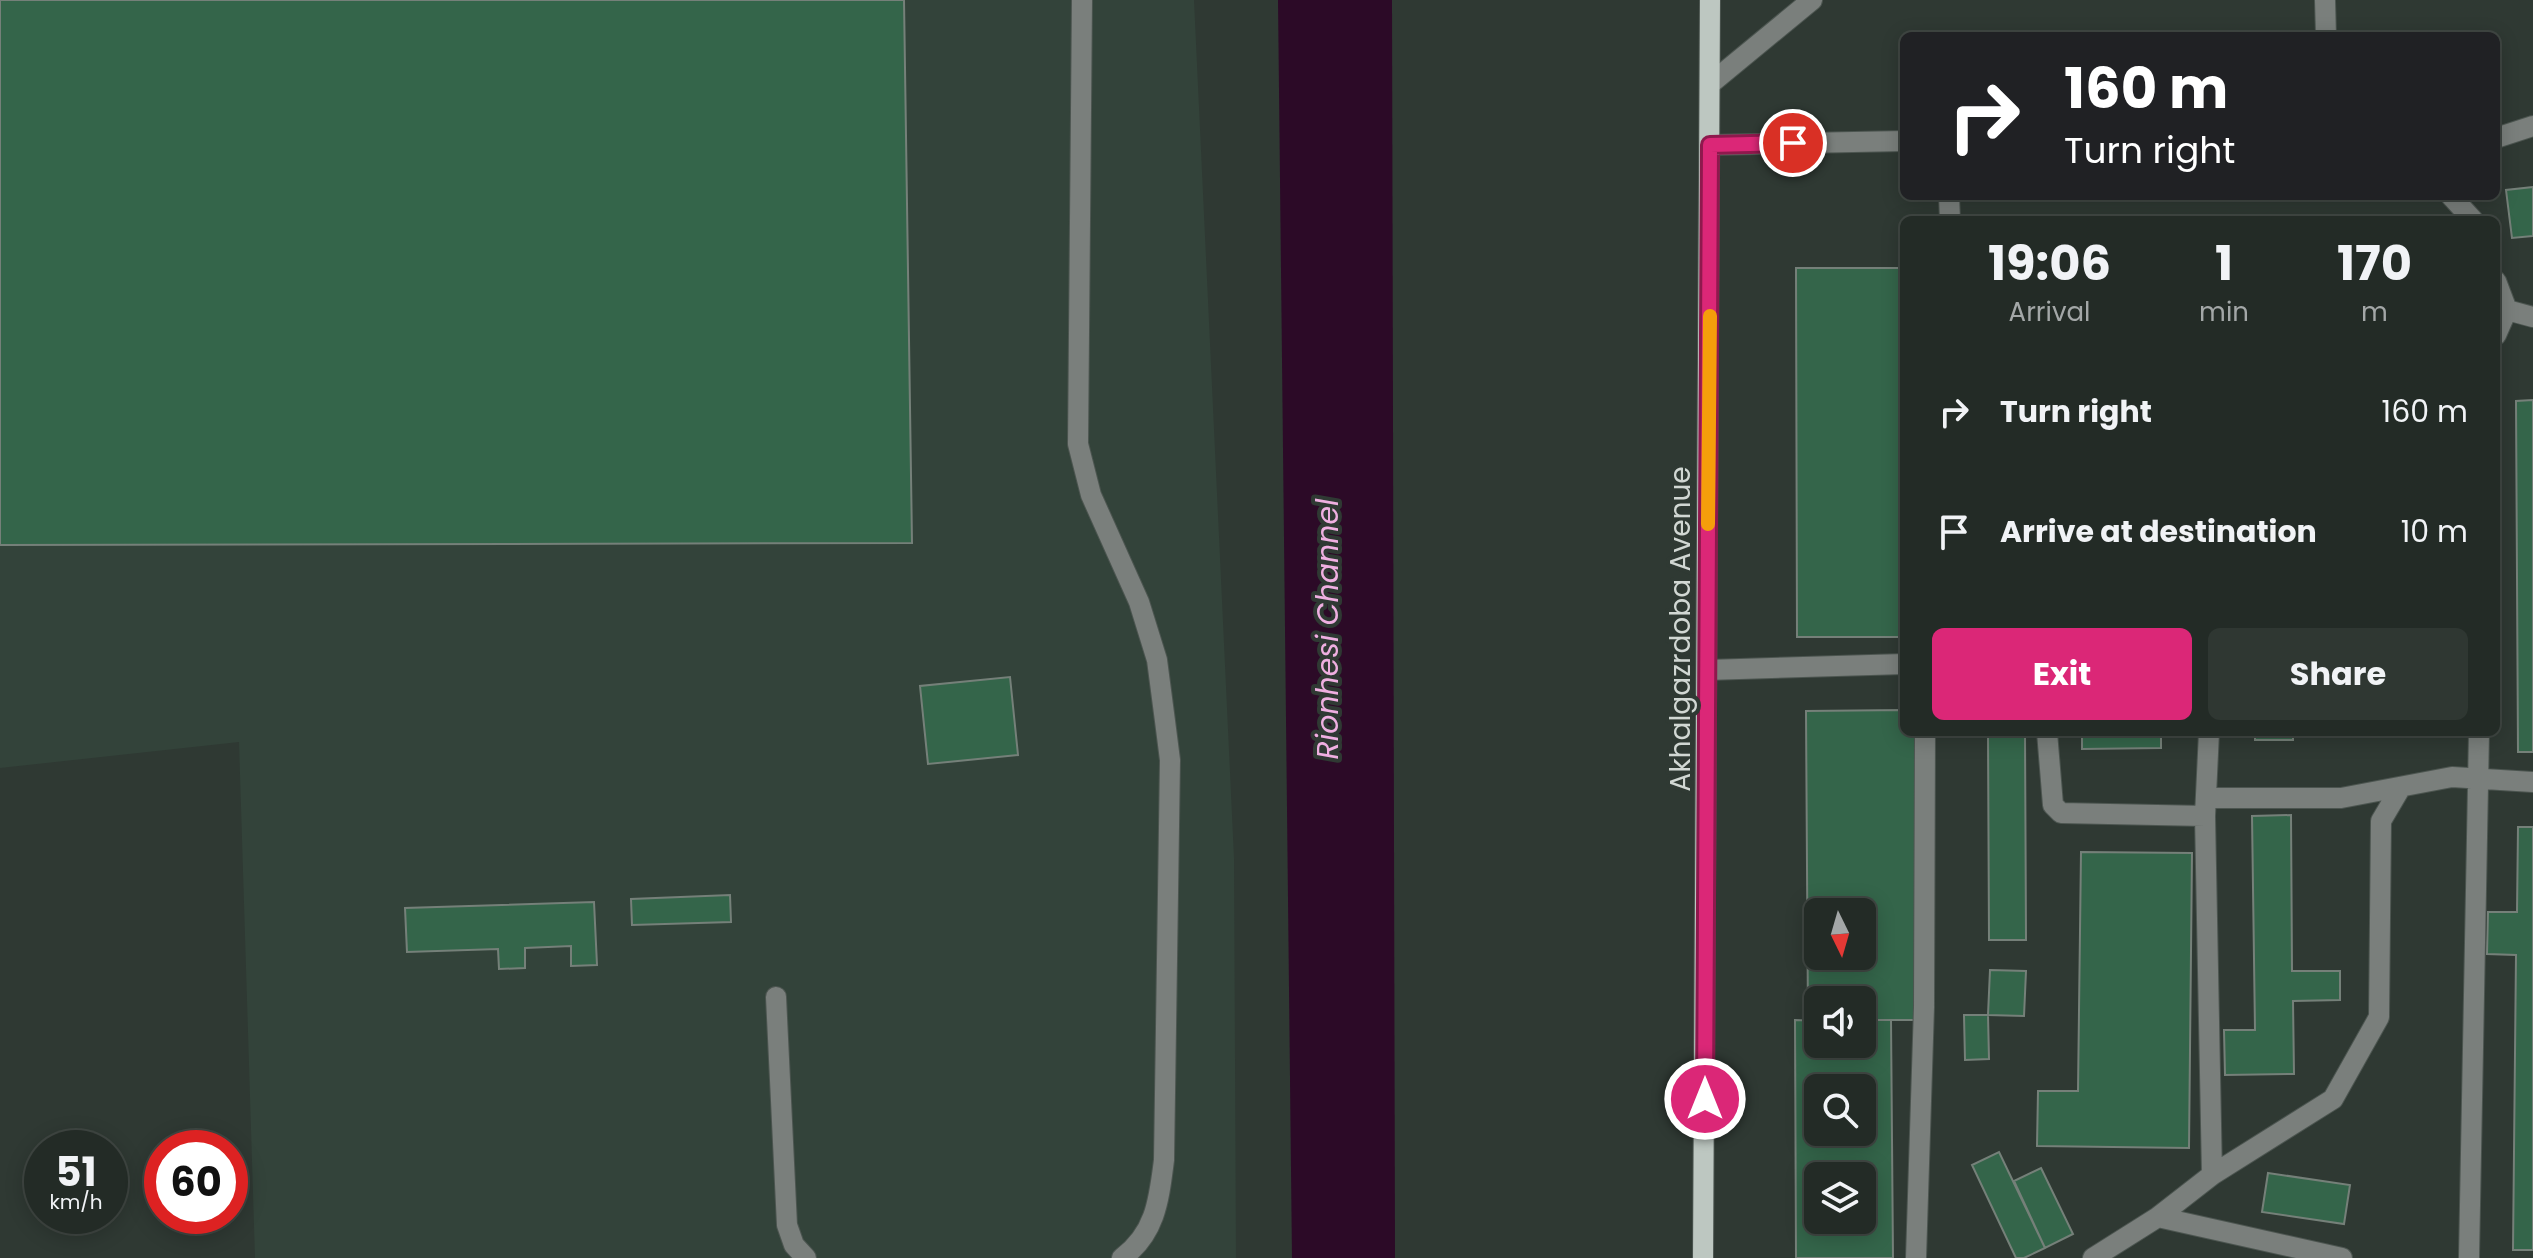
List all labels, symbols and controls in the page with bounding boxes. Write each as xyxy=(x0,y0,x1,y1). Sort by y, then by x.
text: 160 m xyxy=(2064,49,2228,128)
icon: right xyxy=(1932,64,2036,168)
pin xyxy=(1759,109,1827,177)
icon: arrive xyxy=(1771,121,1815,165)
text: Turn right xyxy=(2064,125,2235,176)
text: 19:06 xyxy=(1988,230,2111,297)
text: 1 xyxy=(2215,230,2233,297)
text: 170 xyxy=(2337,230,2412,297)
text: Arrival xyxy=(2009,294,2090,330)
text: min xyxy=(2199,294,2249,330)
text: m xyxy=(2361,294,2388,330)
icon: right xyxy=(1932,390,1976,434)
text: Turn right xyxy=(2000,390,2152,433)
text: 160 m xyxy=(2382,390,2468,433)
street label: Akhalgazrdoba Avenue xyxy=(1661,466,1700,792)
water label: Rionhesi Channel xyxy=(1306,498,1349,759)
icon: arrive xyxy=(1932,510,1976,554)
text: Arrive at destination xyxy=(2000,510,2317,553)
text: 10 m xyxy=(2401,510,2468,553)
button: Exit xyxy=(1932,628,2192,720)
button: Share xyxy=(2208,628,2468,720)
north arrow xyxy=(1804,898,1876,970)
map controls xyxy=(1804,898,1876,1234)
button: sound xyxy=(1804,986,1876,1058)
position arrow xyxy=(1663,1057,1747,1141)
button: search xyxy=(1804,1074,1876,1146)
speed limit sign: 60 xyxy=(144,1130,248,1234)
text: 51 xyxy=(55,1144,97,1200)
button: layers xyxy=(1804,1162,1876,1234)
text: km/h xyxy=(49,1188,103,1216)

